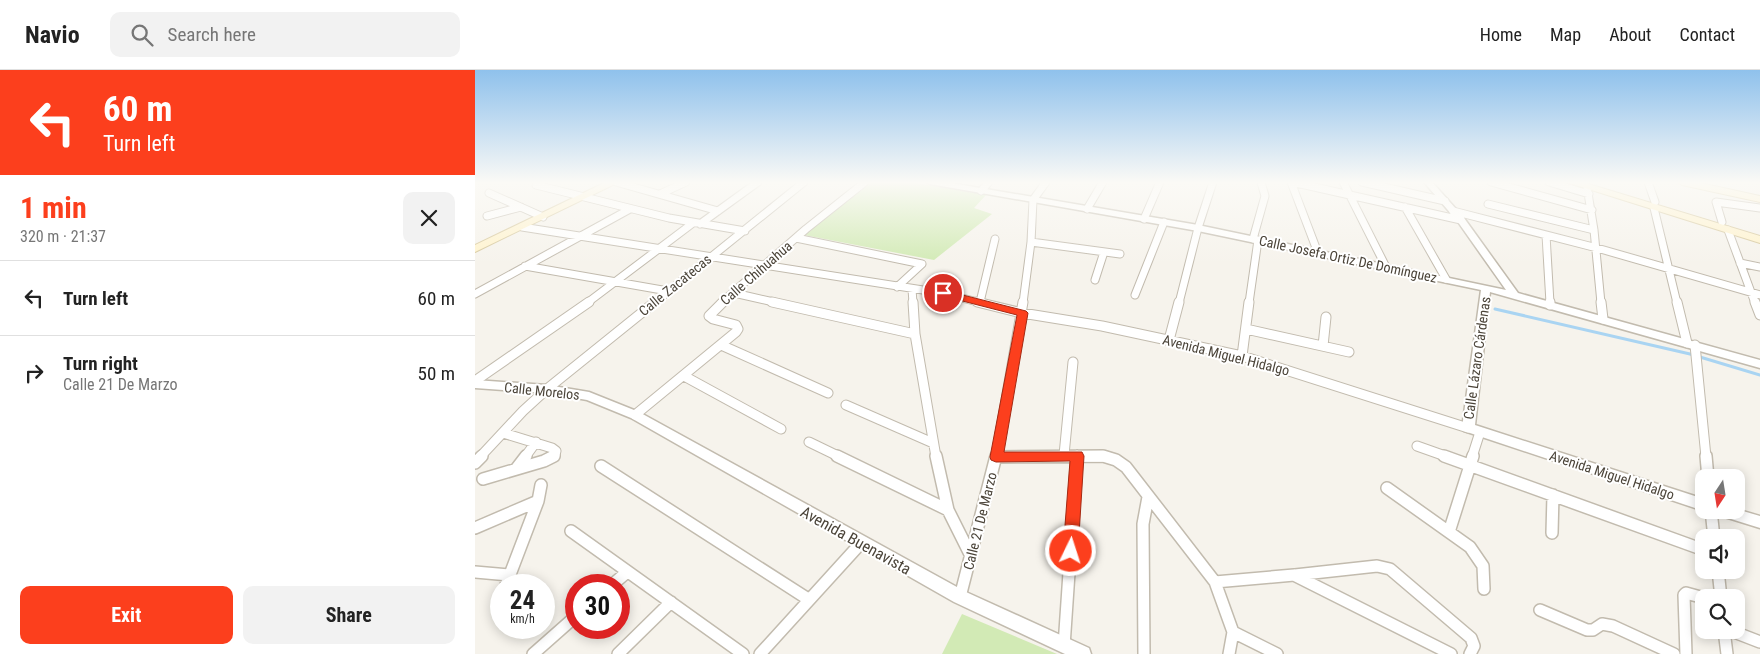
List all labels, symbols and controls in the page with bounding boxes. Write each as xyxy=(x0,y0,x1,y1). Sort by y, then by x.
search box xyxy=(110,12,460,57)
text: Navio xyxy=(25,21,80,49)
icon: search xyxy=(128,21,156,49)
text: Search here xyxy=(168,23,256,46)
text: Home xyxy=(1480,24,1522,45)
text: Map xyxy=(1550,24,1581,45)
text: About xyxy=(1609,24,1651,45)
text: Contact xyxy=(1679,24,1735,45)
text: 60 m xyxy=(103,89,172,130)
icon: left xyxy=(20,90,85,155)
text: Turn left xyxy=(103,131,175,156)
text: 1 min xyxy=(20,190,87,225)
button: close xyxy=(403,192,455,244)
text: 320 m · 21:37 xyxy=(20,227,106,246)
street label: Calle Josefa Ortiz De Domínguez xyxy=(1258,232,1438,286)
street label: Calle Chihuahua xyxy=(717,238,795,308)
street label: Calle Zacatecas xyxy=(636,251,714,319)
pin xyxy=(922,272,964,314)
icon: arrive xyxy=(929,279,957,307)
icon: left xyxy=(20,284,48,312)
text: Turn left xyxy=(63,287,128,310)
text: 60 m xyxy=(418,287,455,310)
street label: Calle Lázaro Cárdenas xyxy=(1460,296,1494,420)
street label: Avenida Miguel Hidalgo xyxy=(1161,331,1291,379)
text: Turn right xyxy=(63,352,138,375)
icon: right xyxy=(20,359,48,387)
text: 50 m xyxy=(418,362,455,385)
text: Calle 21 De Marzo xyxy=(63,375,178,394)
street label: Calle Morelos xyxy=(503,379,581,403)
street label: Avenida Miguel Hidalgo xyxy=(1548,447,1676,503)
north arrow xyxy=(1695,469,1745,519)
map controls xyxy=(1695,469,1745,639)
street label: Calle 21 De Marzo xyxy=(960,470,1000,572)
street label: Avenida Buenavista xyxy=(797,502,914,579)
position arrow xyxy=(1044,524,1096,576)
button: sound xyxy=(1695,529,1745,579)
speed limit sign: 30 xyxy=(565,574,630,639)
button: Exit xyxy=(20,586,233,644)
button: Share xyxy=(243,586,455,644)
text: 24 xyxy=(510,586,535,615)
button: search xyxy=(1695,589,1745,639)
text: km/h xyxy=(510,612,535,626)

